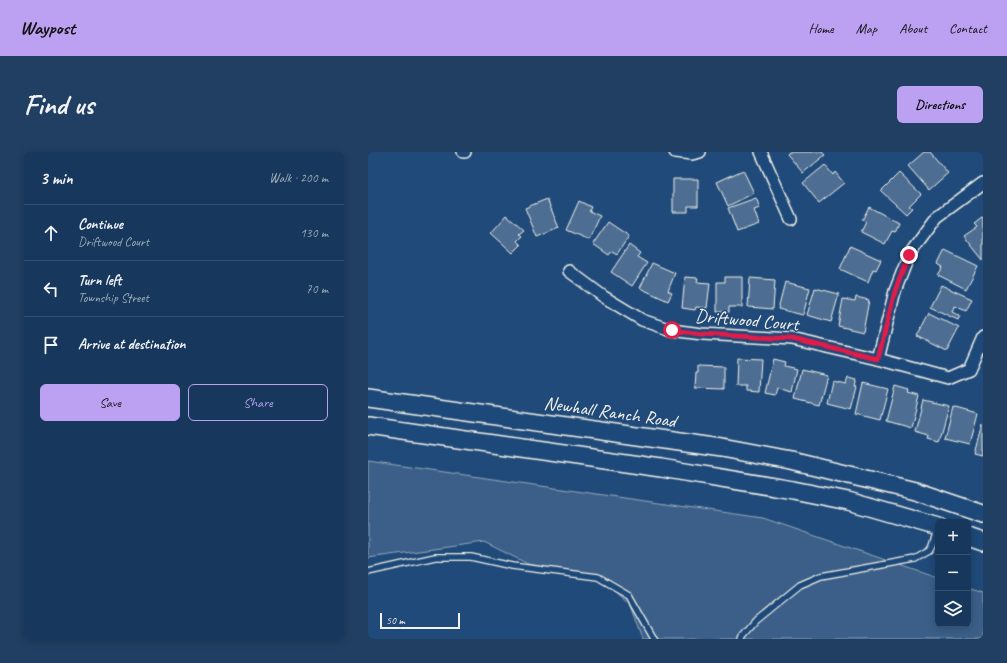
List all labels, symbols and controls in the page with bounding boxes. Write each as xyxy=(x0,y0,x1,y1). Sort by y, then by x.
text: Waypost xyxy=(20,16,75,40)
text: Home xyxy=(808,20,834,37)
text: Map xyxy=(856,20,877,37)
text: About xyxy=(899,20,927,37)
text: Contact xyxy=(949,20,987,37)
button: Directions xyxy=(897,86,983,123)
text: Find us xyxy=(24,87,94,122)
text: 3 min xyxy=(40,168,73,189)
text: Walk · 200 m xyxy=(269,170,328,186)
text: Continue xyxy=(78,215,123,234)
icon: ahead xyxy=(40,222,62,244)
text: 130 m xyxy=(300,225,328,241)
text: Driftwood Court xyxy=(78,234,149,250)
route end xyxy=(900,246,918,264)
text: Turn left xyxy=(78,271,121,290)
icon: left xyxy=(40,278,62,300)
text: 70 m xyxy=(306,281,328,297)
text: Township Street xyxy=(78,290,149,306)
street label: Driftwood Court xyxy=(694,304,801,337)
route start xyxy=(663,321,681,339)
icon: arrive xyxy=(40,334,62,356)
text: Arrive at destination xyxy=(78,335,185,354)
button: Save xyxy=(40,384,180,421)
button: Share xyxy=(188,384,328,421)
street label: Newhall Ranch Road xyxy=(542,391,681,434)
map controls xyxy=(935,519,971,627)
button: + xyxy=(935,519,971,555)
button: − xyxy=(935,555,971,591)
button: layers xyxy=(935,591,971,627)
scale bar xyxy=(380,611,460,630)
text: 50 m xyxy=(386,613,405,627)

